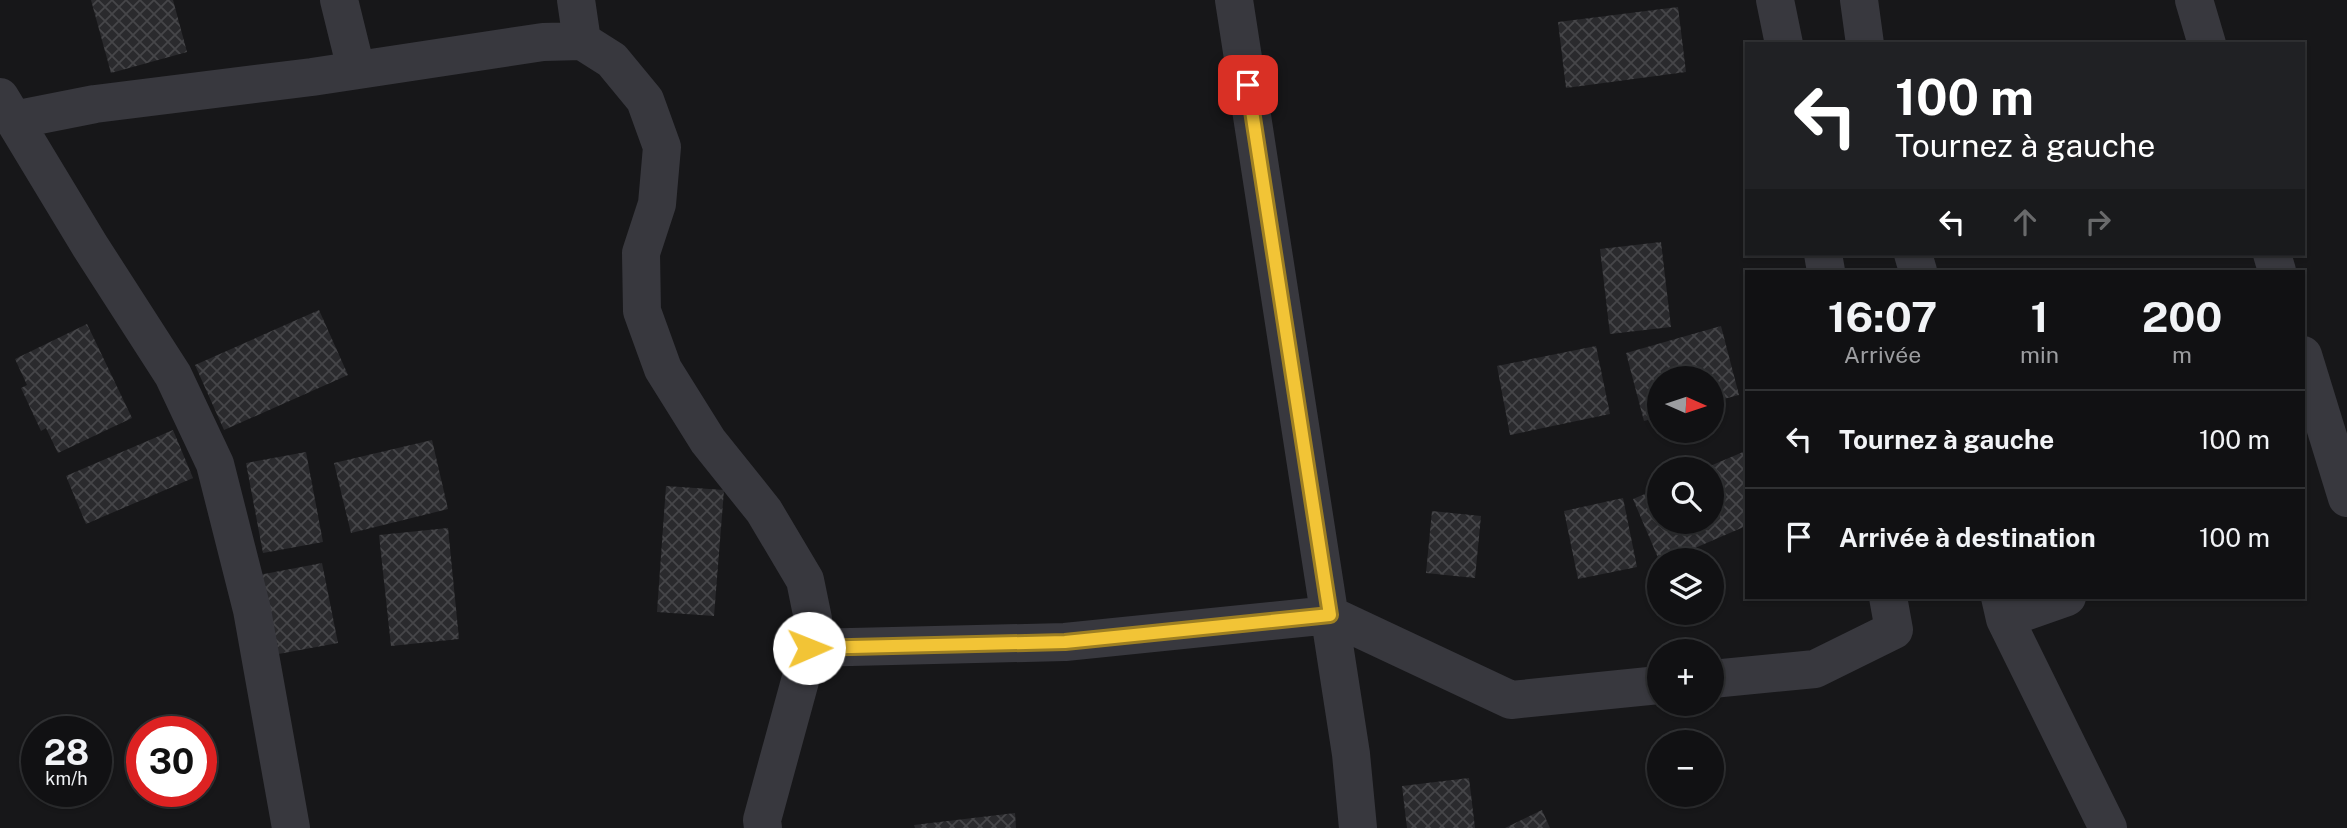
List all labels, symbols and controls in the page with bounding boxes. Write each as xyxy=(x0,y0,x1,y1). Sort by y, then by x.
pin xyxy=(1218,55,1278,115)
icon: arrive xyxy=(1229,66,1267,104)
text: 100 m xyxy=(1895,68,2034,126)
icon: left xyxy=(1780,70,1871,161)
text: Tournez à gauche xyxy=(1895,127,2155,164)
icon: left xyxy=(1933,203,1971,241)
icon: ahead xyxy=(2006,203,2044,241)
icon: right xyxy=(2079,203,2117,241)
text: 16:07 xyxy=(1828,292,1937,341)
text: 1 xyxy=(2031,292,2048,341)
text: 200 xyxy=(2142,292,2222,341)
text: Arrivée xyxy=(1844,341,1921,368)
text: min xyxy=(2020,341,2059,368)
text: m xyxy=(2172,341,2192,368)
north arrow xyxy=(1647,366,1724,443)
map controls xyxy=(1647,366,1724,807)
icon: left xyxy=(1780,420,1818,458)
text: Tournez à gauche xyxy=(1839,424,2054,455)
text: 100 m xyxy=(2199,424,2270,455)
button: search xyxy=(1647,457,1724,534)
icon: arrive xyxy=(1780,518,1818,556)
text: Arrivée à destination xyxy=(1839,522,2096,553)
text: 100 m xyxy=(2199,522,2270,553)
button: layers xyxy=(1647,548,1724,625)
position arrow xyxy=(772,611,846,685)
button: + xyxy=(1647,639,1724,716)
speed limit sign: 30 xyxy=(126,716,217,807)
button: − xyxy=(1647,730,1724,807)
text: 28 xyxy=(44,732,89,773)
text: km/h xyxy=(45,768,88,789)

